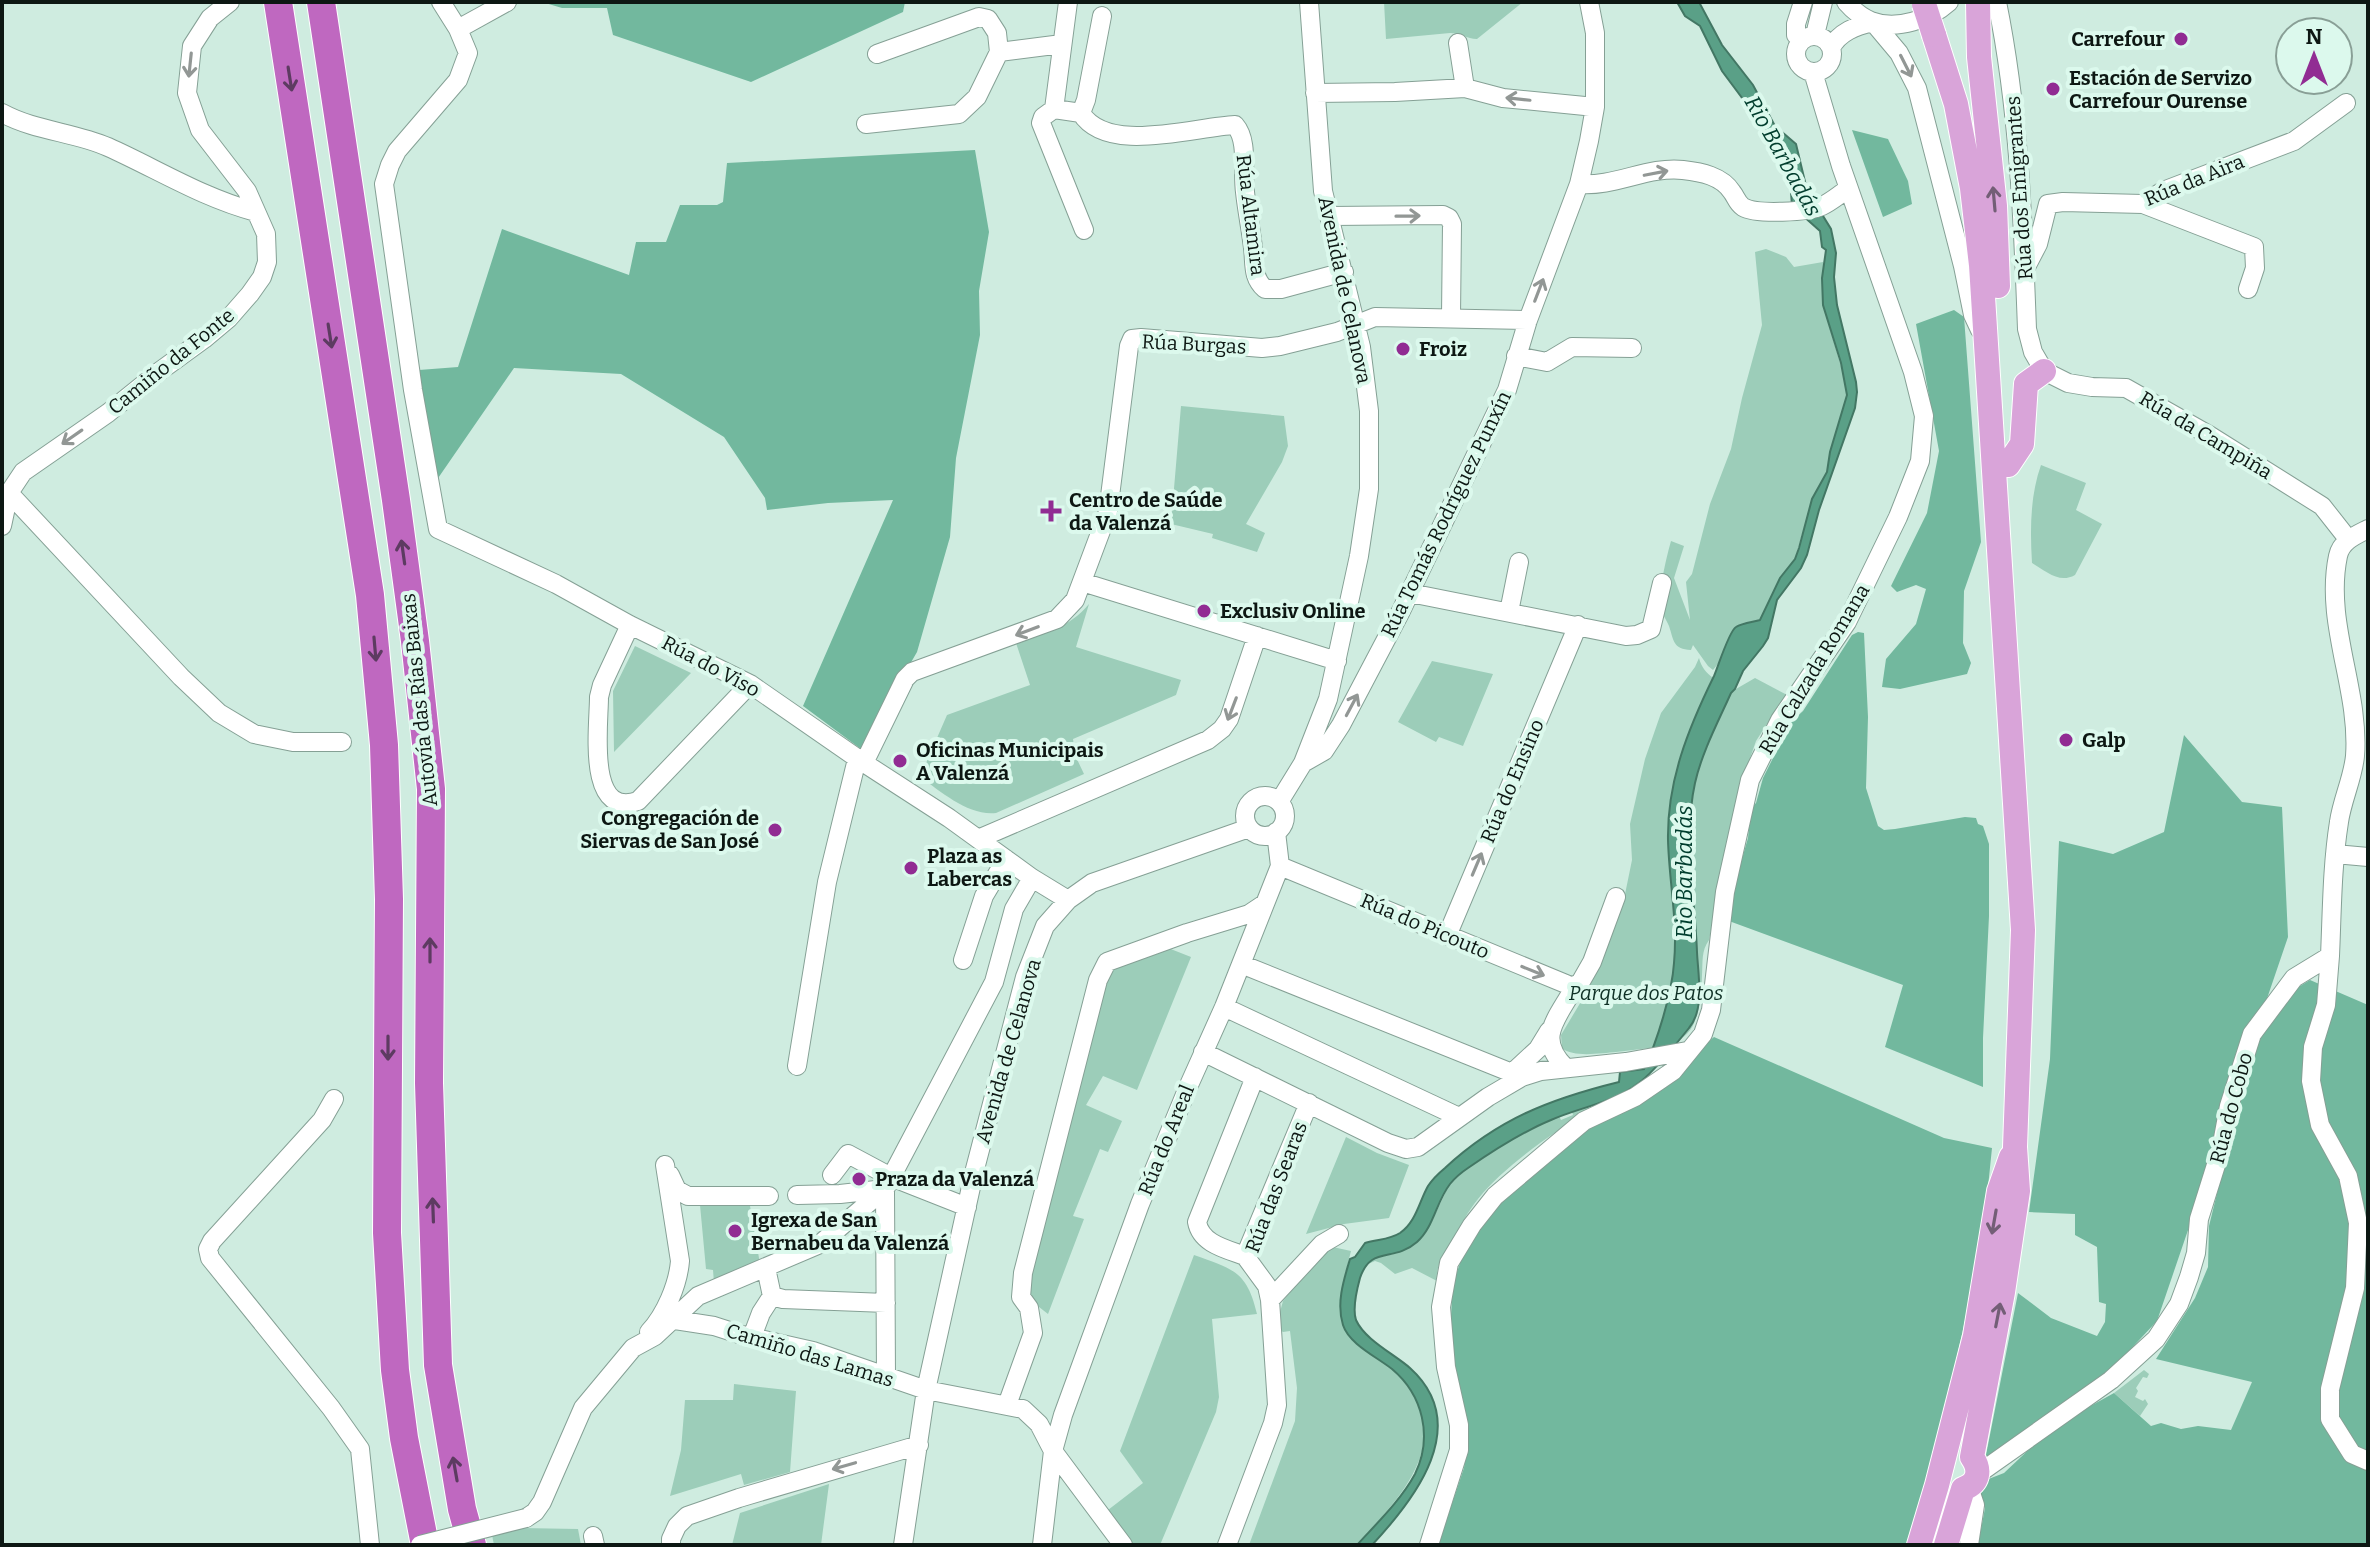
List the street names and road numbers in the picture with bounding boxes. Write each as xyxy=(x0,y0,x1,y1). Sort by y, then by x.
street label: Rúa dos Emigrantes xyxy=(2001,95,2037,281)
street label: Rúa da Aira xyxy=(2141,149,2247,211)
street label: Rúa Altamira xyxy=(1232,153,1270,277)
street label: Avenida de Celanova xyxy=(1313,194,1377,386)
street label: Camiño da Fonte xyxy=(103,303,239,419)
street label: Rúa Burgas xyxy=(1141,329,1247,359)
street label: Rúa da Campiña xyxy=(2135,386,2277,484)
street label: Rúa Tomás Rodríguez Punxín xyxy=(1376,387,1516,641)
street label: Rúa Calzada Romana xyxy=(1754,579,1874,758)
street label: Autovía das Rías Baixas xyxy=(396,592,442,808)
street label: Rúa do Viso xyxy=(658,630,764,702)
street label: Rúa do Ensino xyxy=(1475,716,1549,846)
street label: Rúa do Picouto xyxy=(1357,888,1493,964)
street label: Avenida de Celanova xyxy=(970,956,1046,1146)
street label: Rúa do Cobo xyxy=(2205,1050,2257,1166)
street label: Rúa do Areal xyxy=(1133,1081,1199,1199)
street label: Rúa das Searas xyxy=(1240,1118,1312,1256)
street label: Camiño das Lamas xyxy=(723,1318,897,1392)

